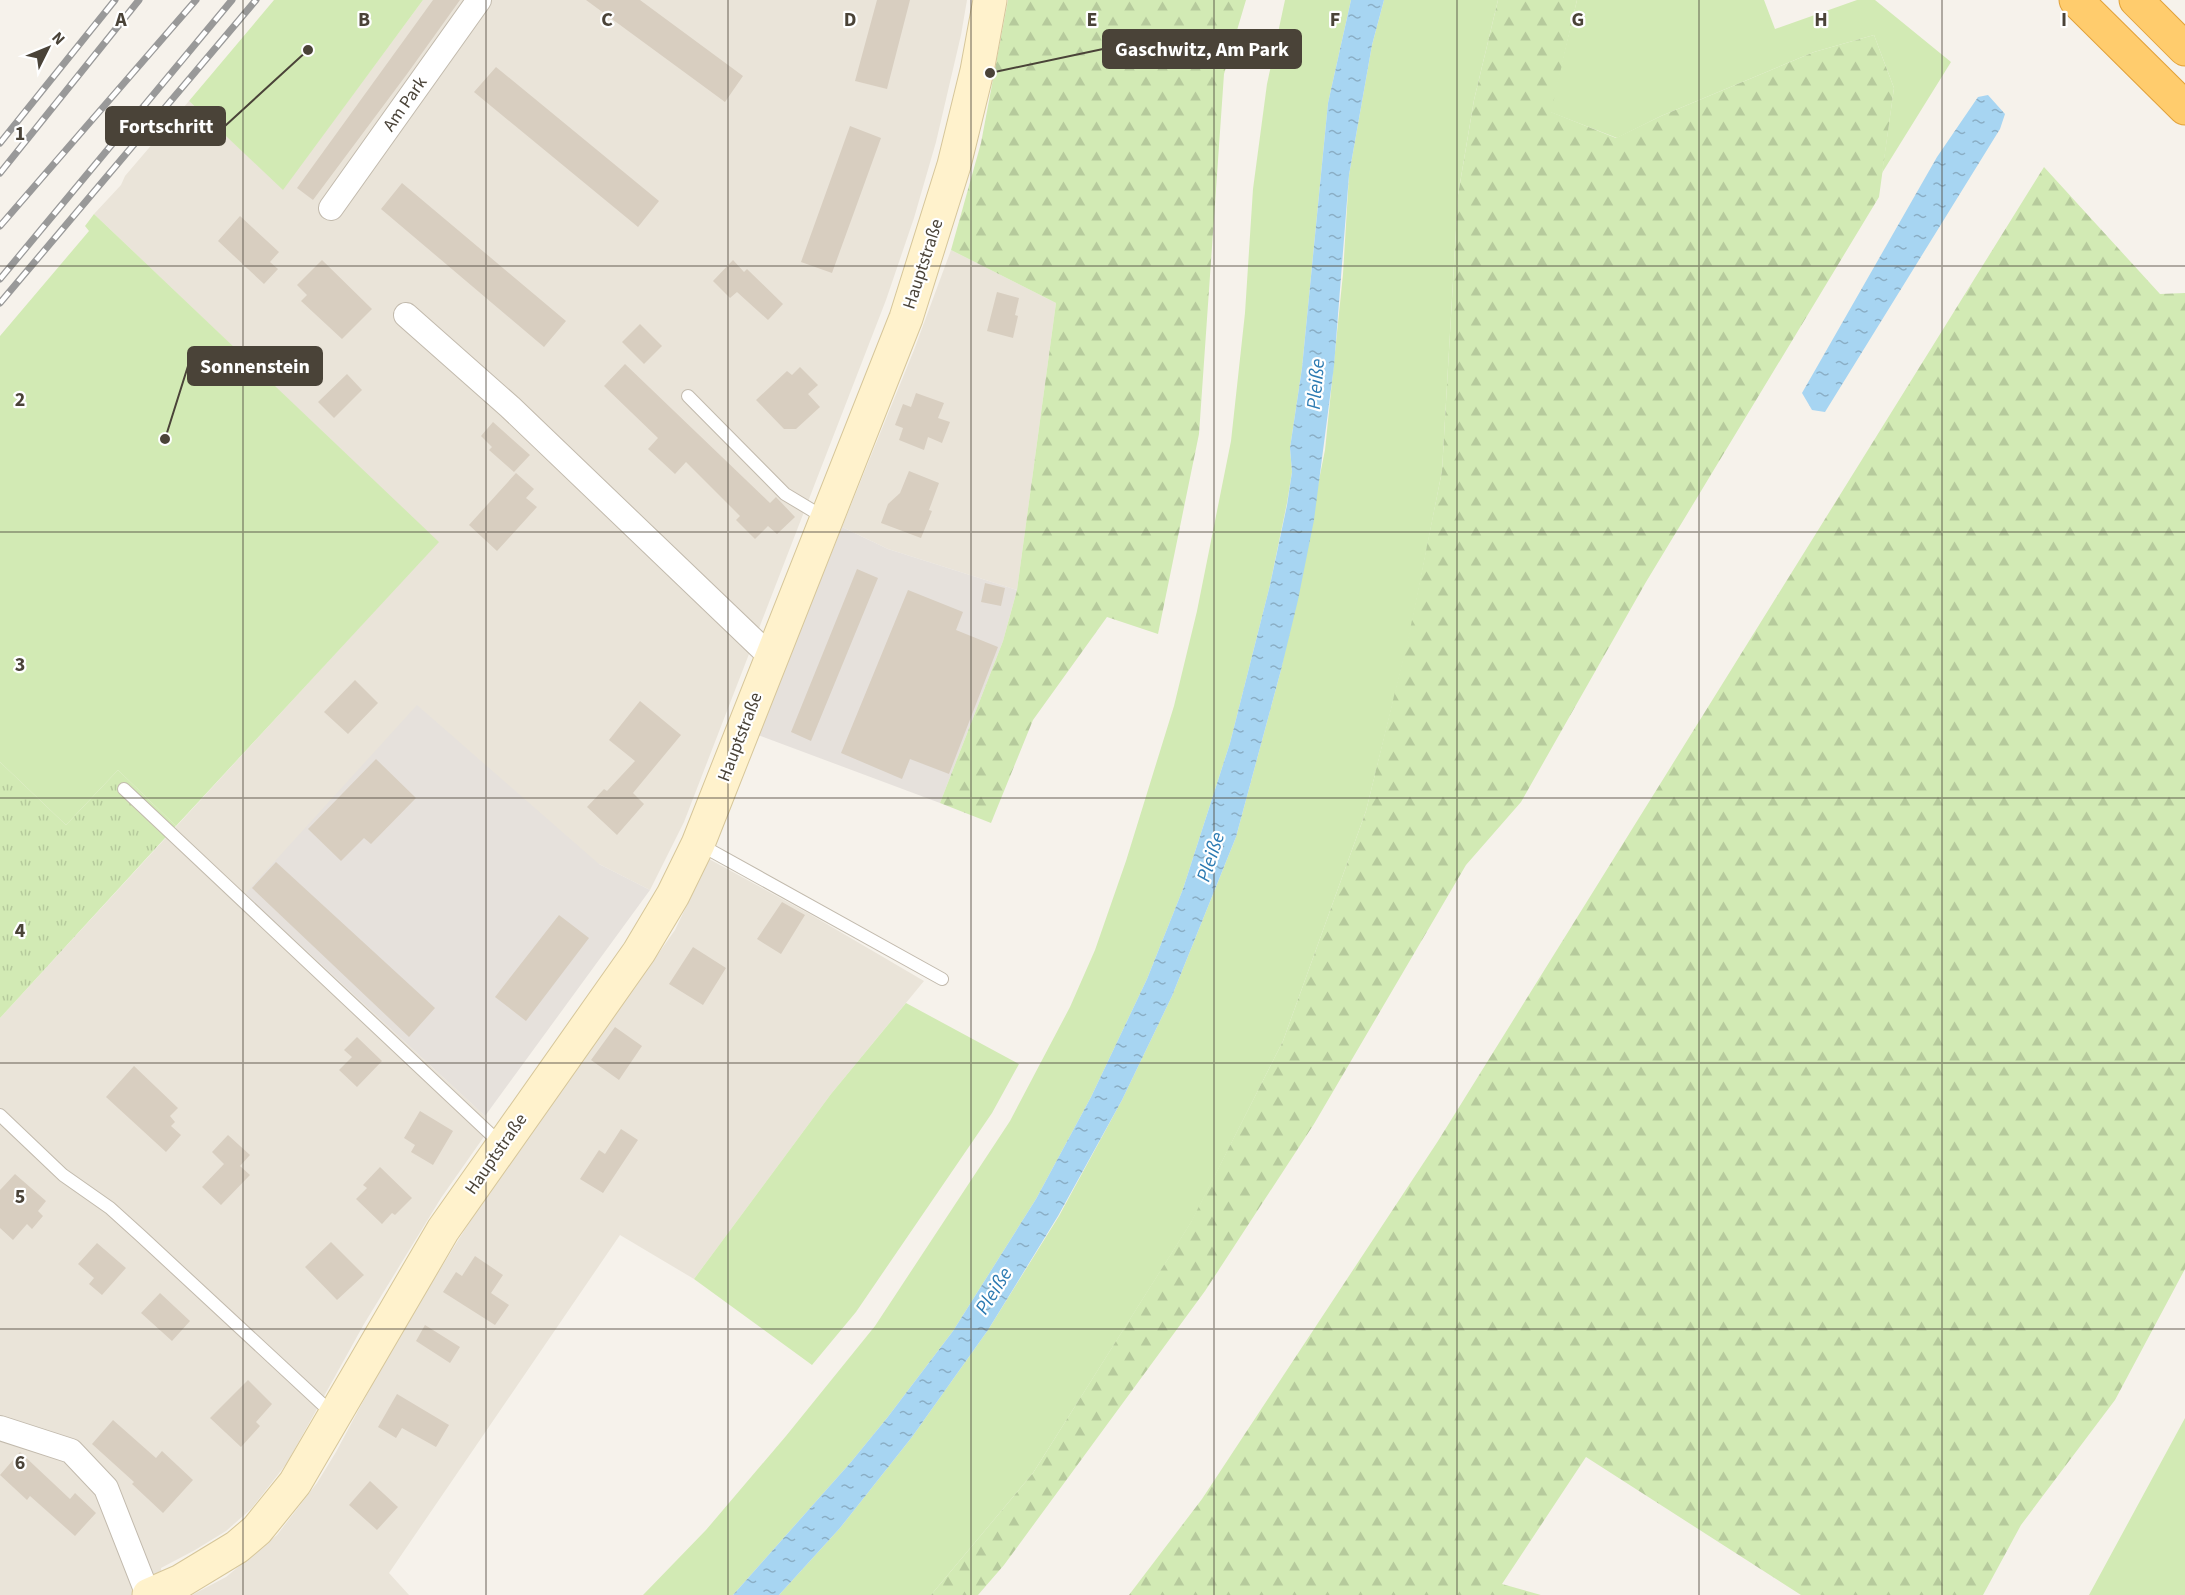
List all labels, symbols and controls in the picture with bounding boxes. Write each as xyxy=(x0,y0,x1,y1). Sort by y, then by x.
text: A xyxy=(114,6,127,34)
text: B xyxy=(358,6,370,34)
text: C xyxy=(601,6,613,34)
text: D xyxy=(844,6,856,34)
text: E xyxy=(1087,6,1097,34)
text: F xyxy=(1330,6,1340,34)
text: G xyxy=(1572,6,1584,34)
text: H xyxy=(1814,6,1828,34)
text: I xyxy=(2061,6,2067,34)
north arrow xyxy=(18,18,78,78)
text: N xyxy=(47,27,70,50)
callout: Gaschwitz, Am Park xyxy=(1103,30,1301,68)
text: Gaschwitz, Am Park xyxy=(1115,36,1289,64)
street label: Am Park xyxy=(377,71,433,137)
callout: Fortschritt xyxy=(106,107,225,145)
text: Fortschritt xyxy=(119,113,214,141)
text: 1 xyxy=(15,120,25,148)
street label: Hauptstraße xyxy=(897,216,949,312)
callout: Sonnenstein xyxy=(188,347,322,385)
text: Sonnenstein xyxy=(200,353,310,381)
water label: Pleiße xyxy=(1300,357,1332,411)
text: 2 xyxy=(15,386,25,414)
text: 3 xyxy=(15,651,25,679)
street label: Hauptstraße xyxy=(712,689,768,785)
water label: Pleiße xyxy=(1190,828,1232,886)
text: 4 xyxy=(15,917,26,945)
street label: Hauptstraße xyxy=(459,1108,533,1200)
text: 5 xyxy=(15,1183,25,1211)
water label: Pleiße xyxy=(969,1262,1019,1320)
text: 6 xyxy=(15,1449,25,1477)

